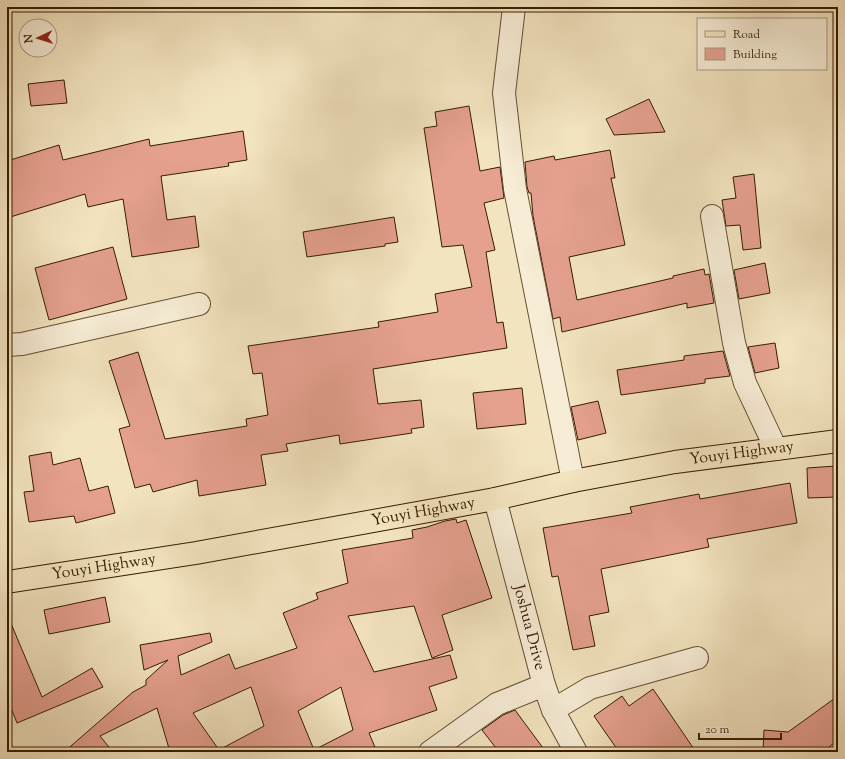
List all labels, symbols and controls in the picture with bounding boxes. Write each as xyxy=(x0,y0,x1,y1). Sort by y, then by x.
north arrow xyxy=(18,18,58,58)
legend xyxy=(697,18,827,70)
text: Road xyxy=(733,26,760,44)
text: N xyxy=(21,33,37,45)
text: Building xyxy=(733,46,777,64)
street label: Youyi Highway xyxy=(688,435,795,472)
street label: Youyi Highway xyxy=(369,491,477,533)
street label: Youyi Highway xyxy=(50,548,158,586)
street label: Joshua Drive xyxy=(506,581,551,673)
scale bar xyxy=(699,715,781,741)
text: 20 m xyxy=(705,721,730,739)

